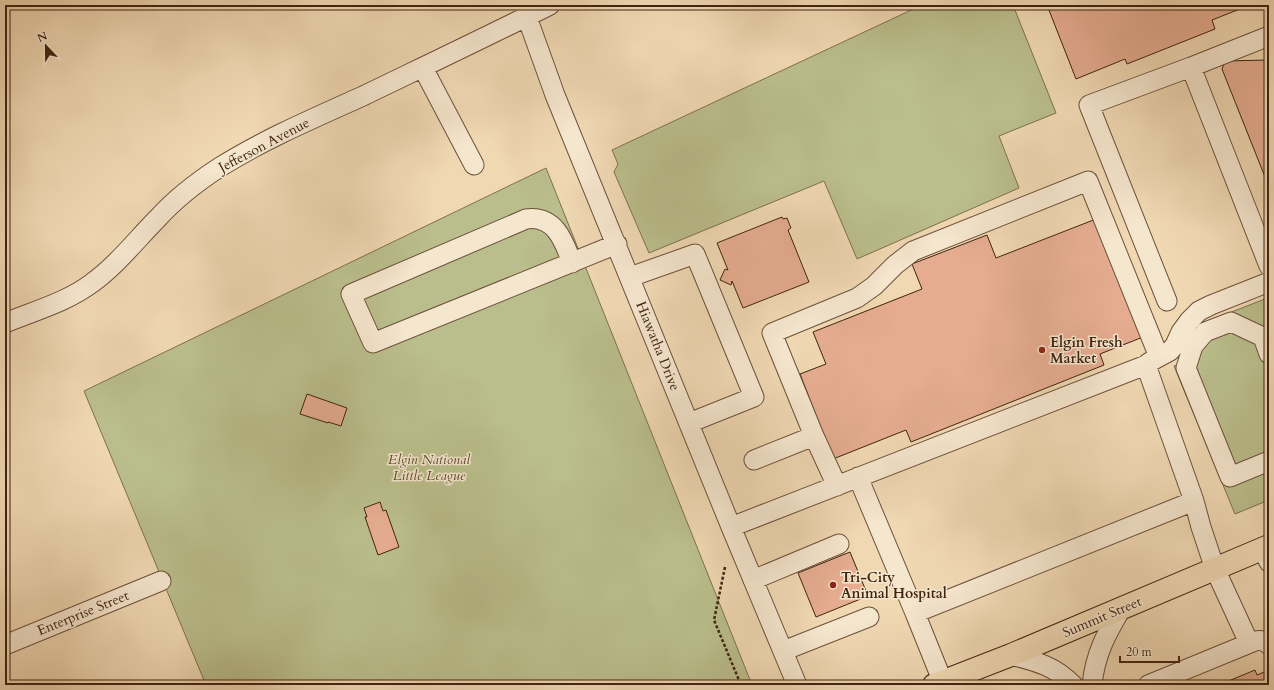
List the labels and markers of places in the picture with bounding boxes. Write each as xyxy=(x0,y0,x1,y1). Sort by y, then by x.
place label: Elgin Fresh Market xyxy=(1050,333,1123,368)
marker: Elgin Fresh Market xyxy=(1037,345,1047,355)
place label: Tri-City Animal Hospital xyxy=(841,568,947,603)
marker: Tri-City Animal Hospital xyxy=(828,580,838,590)

